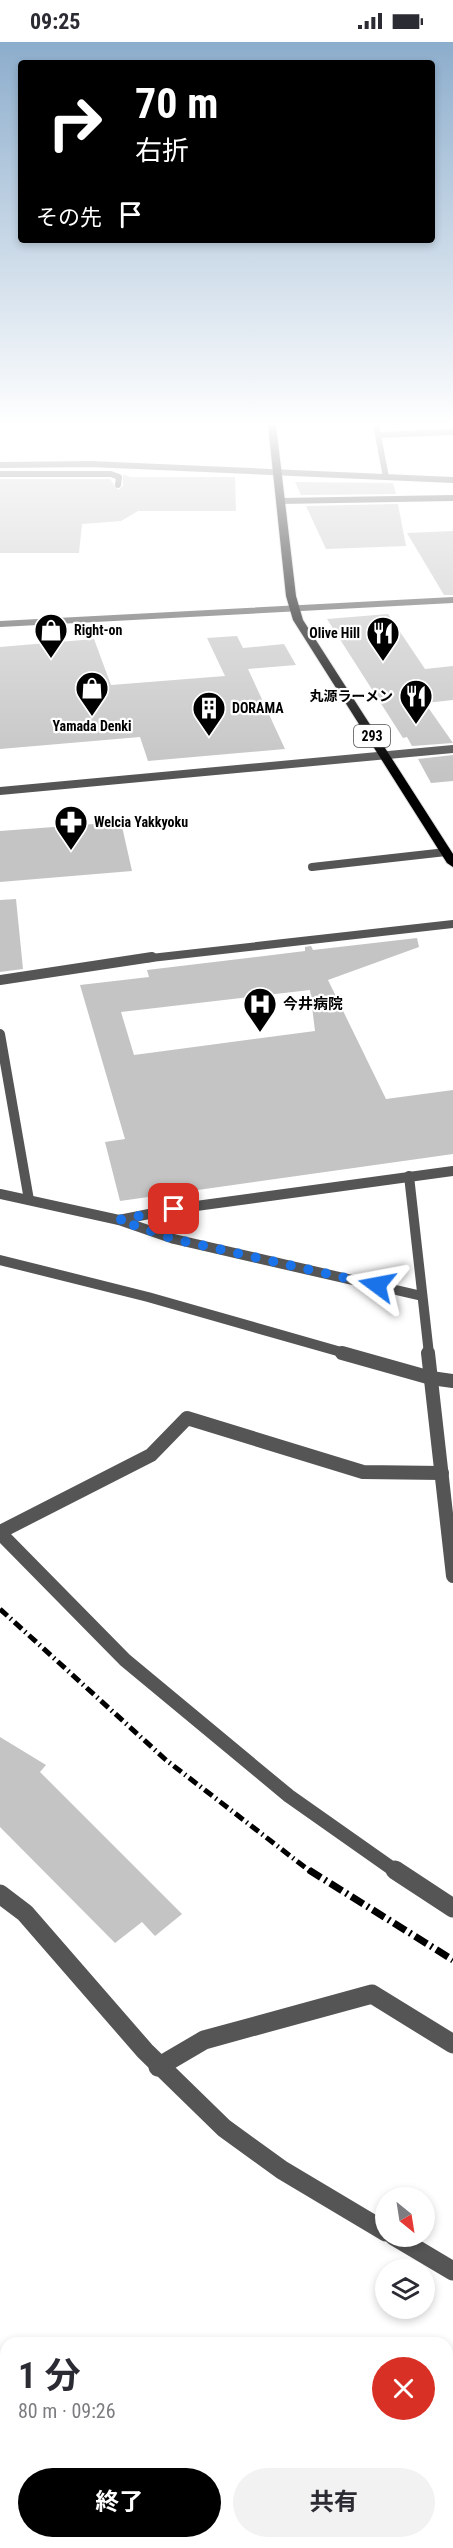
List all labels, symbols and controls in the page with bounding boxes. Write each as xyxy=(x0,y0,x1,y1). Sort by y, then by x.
text: 09:25 xyxy=(30,9,81,34)
text: 70 m xyxy=(135,79,218,128)
icon: right xyxy=(36,84,114,162)
text: 右折 xyxy=(135,135,189,167)
icon: arrive xyxy=(114,198,147,231)
text: その先 xyxy=(36,205,102,230)
shop icon: Right-on xyxy=(33,612,69,659)
restaurant icon: Olive Hill xyxy=(365,615,401,662)
place label: Right-on xyxy=(74,622,123,638)
place label: Olive Hill xyxy=(309,625,360,641)
shop icon: Yamada Denki xyxy=(74,670,110,717)
restaurant icon: 丸源ラーメン xyxy=(398,678,434,725)
place label: 丸源ラーメン xyxy=(310,688,393,704)
building icon: DORAMA xyxy=(191,690,227,737)
place label: DORAMA xyxy=(232,700,284,716)
place label: Yamada Denki xyxy=(52,718,132,734)
road number: 293 xyxy=(354,725,390,747)
pharmacy icon: Welcia Yakkyoku xyxy=(53,804,89,851)
place label: Welcia Yakkyoku xyxy=(94,814,188,830)
hospital icon: 今井病院 xyxy=(242,986,278,1033)
place label: 今井病院 xyxy=(283,995,343,1013)
pin xyxy=(148,1183,199,1234)
icon: arrive xyxy=(157,1192,190,1225)
position arrow xyxy=(345,1253,409,1317)
north arrow xyxy=(375,2187,435,2247)
map controls xyxy=(375,2187,435,2319)
button: layers xyxy=(375,2259,435,2319)
text: 1 分 xyxy=(18,2355,81,2397)
button: close xyxy=(372,2357,435,2420)
text: 80 m · 09:26 xyxy=(18,2399,116,2423)
button: 終了 xyxy=(18,2468,221,2537)
button: 共有 xyxy=(233,2468,435,2537)

